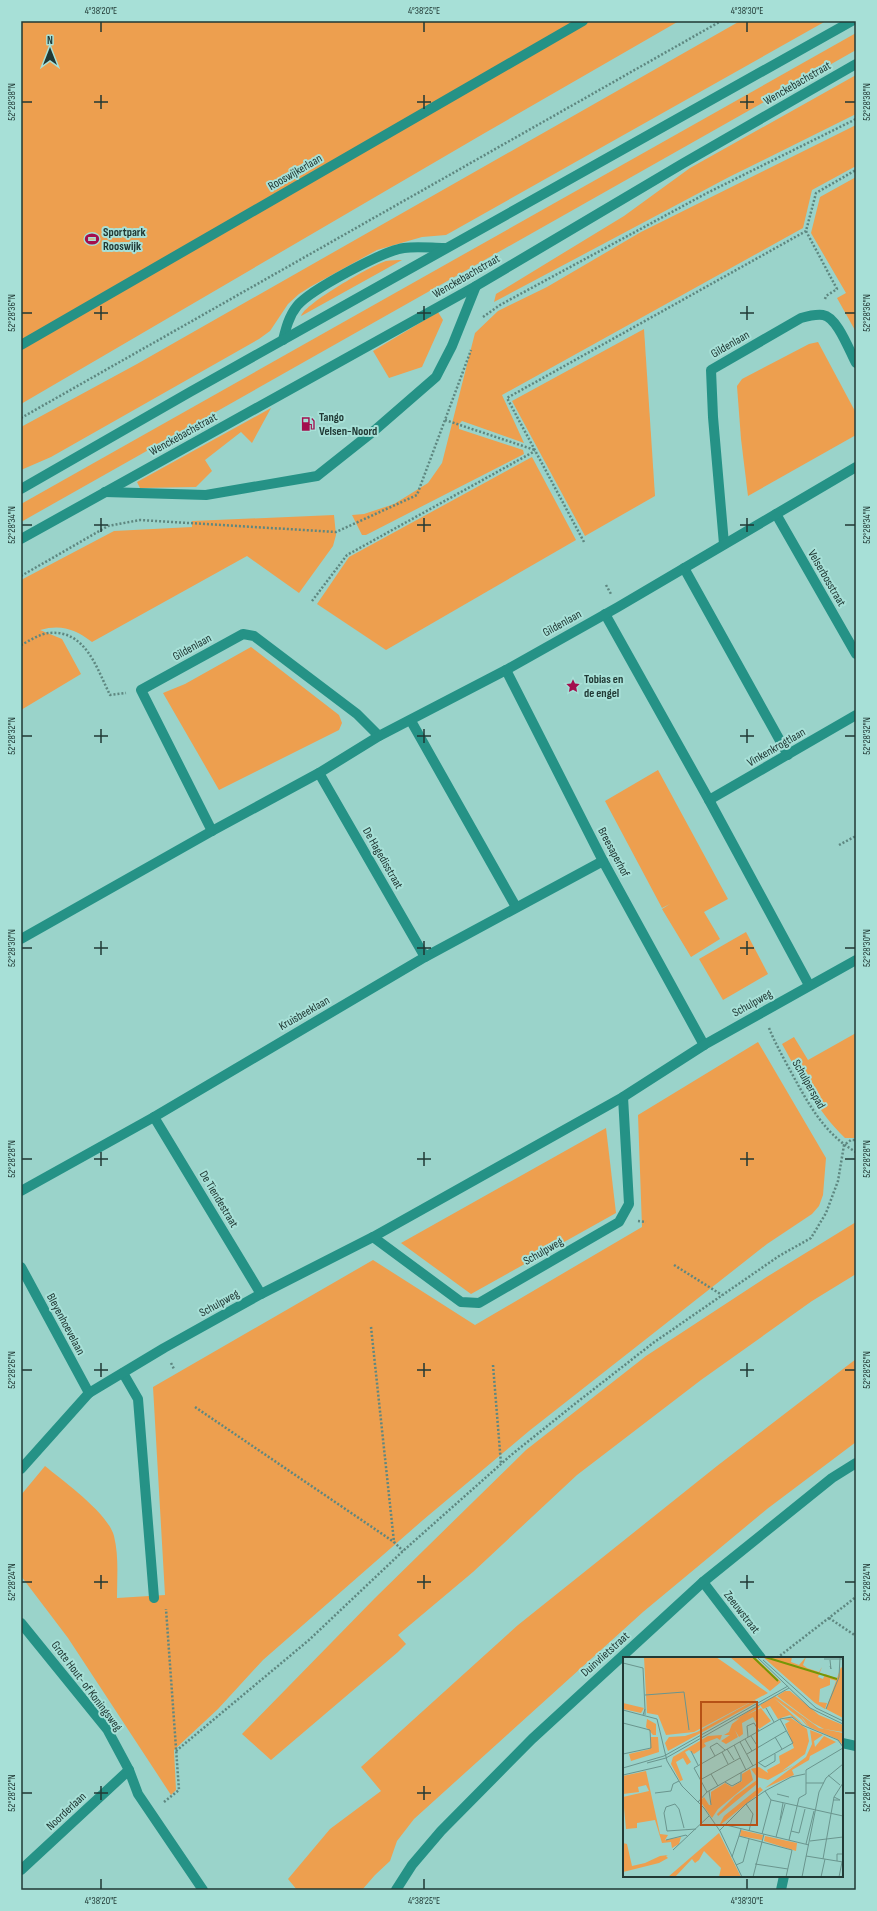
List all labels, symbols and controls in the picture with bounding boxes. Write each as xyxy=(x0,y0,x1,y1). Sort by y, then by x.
text: 4°38'20"E xyxy=(85,5,117,17)
text: 4°38'25"E xyxy=(408,5,440,17)
text: 4°38'30"E xyxy=(731,5,763,17)
north arrow xyxy=(30,30,70,70)
text: N xyxy=(47,34,53,47)
street label: Wenckebachstraat xyxy=(761,58,834,109)
text: 52°28'38"N xyxy=(6,83,18,121)
text: 52°28'38"N xyxy=(861,83,873,121)
street label: Rooswijkerlaan xyxy=(265,151,325,194)
place label: Sportpark Rooswijk xyxy=(103,225,146,254)
sports icon: Sportpark Rooswijk xyxy=(84,231,100,247)
street label: Wenckebachstraat xyxy=(430,251,503,302)
text: 52°28'36"N xyxy=(6,294,18,332)
text: 52°28'36"N xyxy=(861,294,873,332)
street label: Gildenlaan xyxy=(708,327,752,361)
street label: Wenckebachstraat xyxy=(147,409,220,459)
place label: Tango Velsen-Noord xyxy=(319,410,377,439)
fuel station icon: Tango Velsen-Noord xyxy=(300,416,316,432)
text: 52°28'34"N xyxy=(6,506,18,544)
text: 52°28'34"N xyxy=(861,506,873,544)
street label: Velserbosstraat xyxy=(804,547,849,610)
street label: Gildenlaan xyxy=(540,607,584,640)
street label: Gildenlaan xyxy=(170,631,214,664)
place label: Tobias en de engel xyxy=(584,672,623,701)
place icon: Tobias en de engel xyxy=(565,678,581,694)
text: 52°28'32"N xyxy=(6,717,18,755)
text: 52°28'32"N xyxy=(861,717,873,755)
street label: Vinkenkrogtlaan xyxy=(744,725,808,770)
street label: De Hagedisstraat xyxy=(359,825,406,892)
street label: Breesaperhof xyxy=(594,825,633,880)
text: 52°28'30"N xyxy=(6,929,18,967)
text: 52°28'30"N xyxy=(861,929,873,967)
street label: Schulpweg xyxy=(730,986,775,1021)
street label: Kruisbeeklaan xyxy=(276,993,332,1034)
street label: Schulperspad xyxy=(789,1057,829,1111)
text: 52°28'28"N xyxy=(6,1140,18,1178)
text: 52°28'28"N xyxy=(861,1140,873,1178)
street label: De Tiendestraat xyxy=(196,1168,242,1231)
street label: Schulpweg xyxy=(521,1234,566,1269)
street label: Schulpweg xyxy=(197,1286,242,1321)
street label: Bleyenhoevelaan xyxy=(43,1291,88,1358)
text: 52°28'26"N xyxy=(6,1351,18,1389)
text: 52°28'26"N xyxy=(861,1351,873,1389)
text: 52°28'24"N xyxy=(6,1563,18,1601)
text: 52°28'24"N xyxy=(861,1563,873,1601)
street label: Zeeuwstraat xyxy=(720,1588,763,1637)
street label: Duinvlietstraat xyxy=(578,1628,633,1680)
street label: Grote Hout- of Koningsweg xyxy=(48,1638,126,1735)
inset map xyxy=(623,1657,843,1877)
text: 52°28'22"N xyxy=(6,1774,18,1812)
text: 52°28'22"N xyxy=(861,1774,873,1812)
street label: Noorderlaan xyxy=(43,1789,89,1834)
text: 4°38'20"E xyxy=(85,1895,117,1907)
text: 4°38'25"E xyxy=(408,1895,440,1907)
text: 4°38'30"E xyxy=(731,1895,763,1907)

